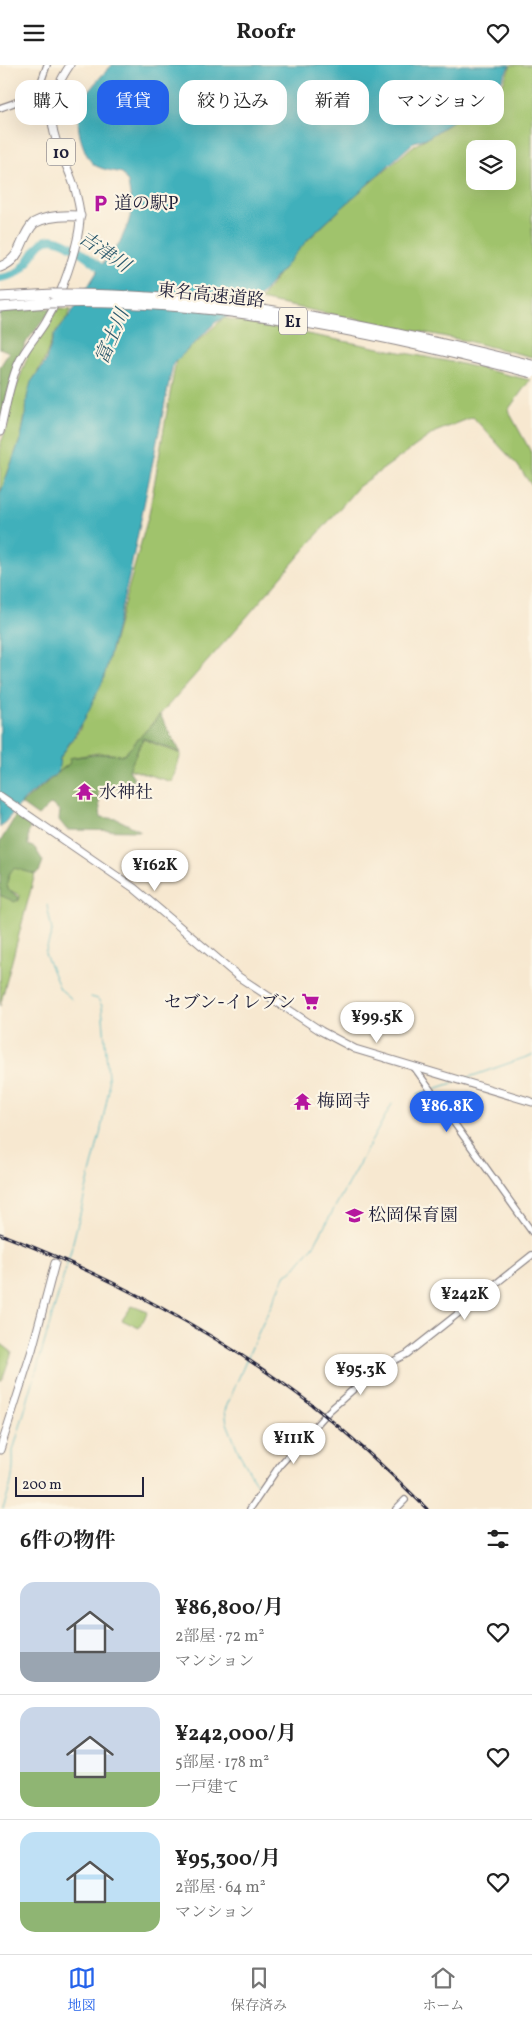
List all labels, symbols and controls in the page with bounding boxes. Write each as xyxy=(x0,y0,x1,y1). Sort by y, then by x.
text: Roofr xyxy=(236,17,296,48)
icon: menu xyxy=(20,19,48,47)
icon: heart xyxy=(484,19,512,47)
chip: 購入 xyxy=(15,80,87,125)
chip: 賃貸 xyxy=(97,80,169,125)
chip: 絞り込み xyxy=(179,80,287,125)
chip: 新着 xyxy=(297,80,369,125)
chip: マンション xyxy=(379,80,504,125)
road number: 10 xyxy=(47,139,75,165)
map controls xyxy=(466,140,516,190)
button: layers xyxy=(466,140,516,190)
place label: 道の駅P xyxy=(114,192,178,217)
parking icon: 道の駅P xyxy=(90,193,110,213)
water label: 吉津川 xyxy=(73,226,136,280)
street label: 東名高速道路 xyxy=(156,278,266,315)
water label: 富士川 xyxy=(90,304,137,368)
road number: E1 xyxy=(279,307,307,335)
place label: 水神社 xyxy=(99,781,153,806)
temple icon: 水神社 xyxy=(75,782,95,802)
pin: ¥162K xyxy=(120,849,190,892)
text: ¥162K xyxy=(132,855,178,877)
place label: セブン-イレブン xyxy=(164,991,296,1016)
supermarket icon: セブン-イレブン xyxy=(300,992,320,1012)
pin: ¥99.5K xyxy=(336,1001,418,1044)
text: ¥99.5K xyxy=(351,1007,403,1029)
place label: 梅岡寺 xyxy=(317,1090,371,1115)
temple icon: 梅岡寺 xyxy=(293,1091,313,1111)
pin: ¥86.8K xyxy=(406,1091,488,1133)
text: ¥86.8K xyxy=(421,1096,473,1118)
place label: 松岡保育園 xyxy=(368,1204,458,1229)
school or university icon: 松岡保育園 xyxy=(344,1205,364,1225)
pin: ¥242K xyxy=(430,1279,500,1321)
text: ¥242K xyxy=(441,1284,489,1306)
pin: ¥95.3K xyxy=(320,1353,402,1396)
text: ¥95.3K xyxy=(336,1359,386,1381)
pin: ¥111K xyxy=(259,1423,329,1465)
text: ¥111K xyxy=(274,1428,315,1450)
scale bar xyxy=(15,1474,144,1497)
text: 200 m xyxy=(22,1476,62,1495)
icon: filters xyxy=(484,1525,512,1553)
text: 6件の物件 xyxy=(20,1527,116,1556)
text: ¥86,800/月 xyxy=(175,1594,284,1623)
icon: home xyxy=(60,1602,120,1662)
icon: heart xyxy=(484,1618,512,1646)
text: 2部屋 · 72 m² xyxy=(175,1626,264,1648)
text: マンション xyxy=(175,1651,254,1673)
text: ¥242,000/月 xyxy=(175,1720,297,1749)
icon: home xyxy=(60,1727,120,1787)
icon: heart xyxy=(484,1743,512,1771)
text: 5部屋 · 178 m² xyxy=(175,1752,269,1774)
text: 一戸建て xyxy=(175,1777,239,1799)
text: ¥95,300/月 xyxy=(175,1845,281,1874)
icon: home xyxy=(60,1852,120,1912)
icon: heart xyxy=(484,1868,512,1896)
text: 2部屋 · 64 m² xyxy=(175,1877,266,1899)
text: マンション xyxy=(175,1902,254,1924)
tab: 地図 xyxy=(68,1964,96,2016)
tab: 保存済み xyxy=(231,1964,287,2016)
tab: ホーム xyxy=(422,1964,464,2016)

